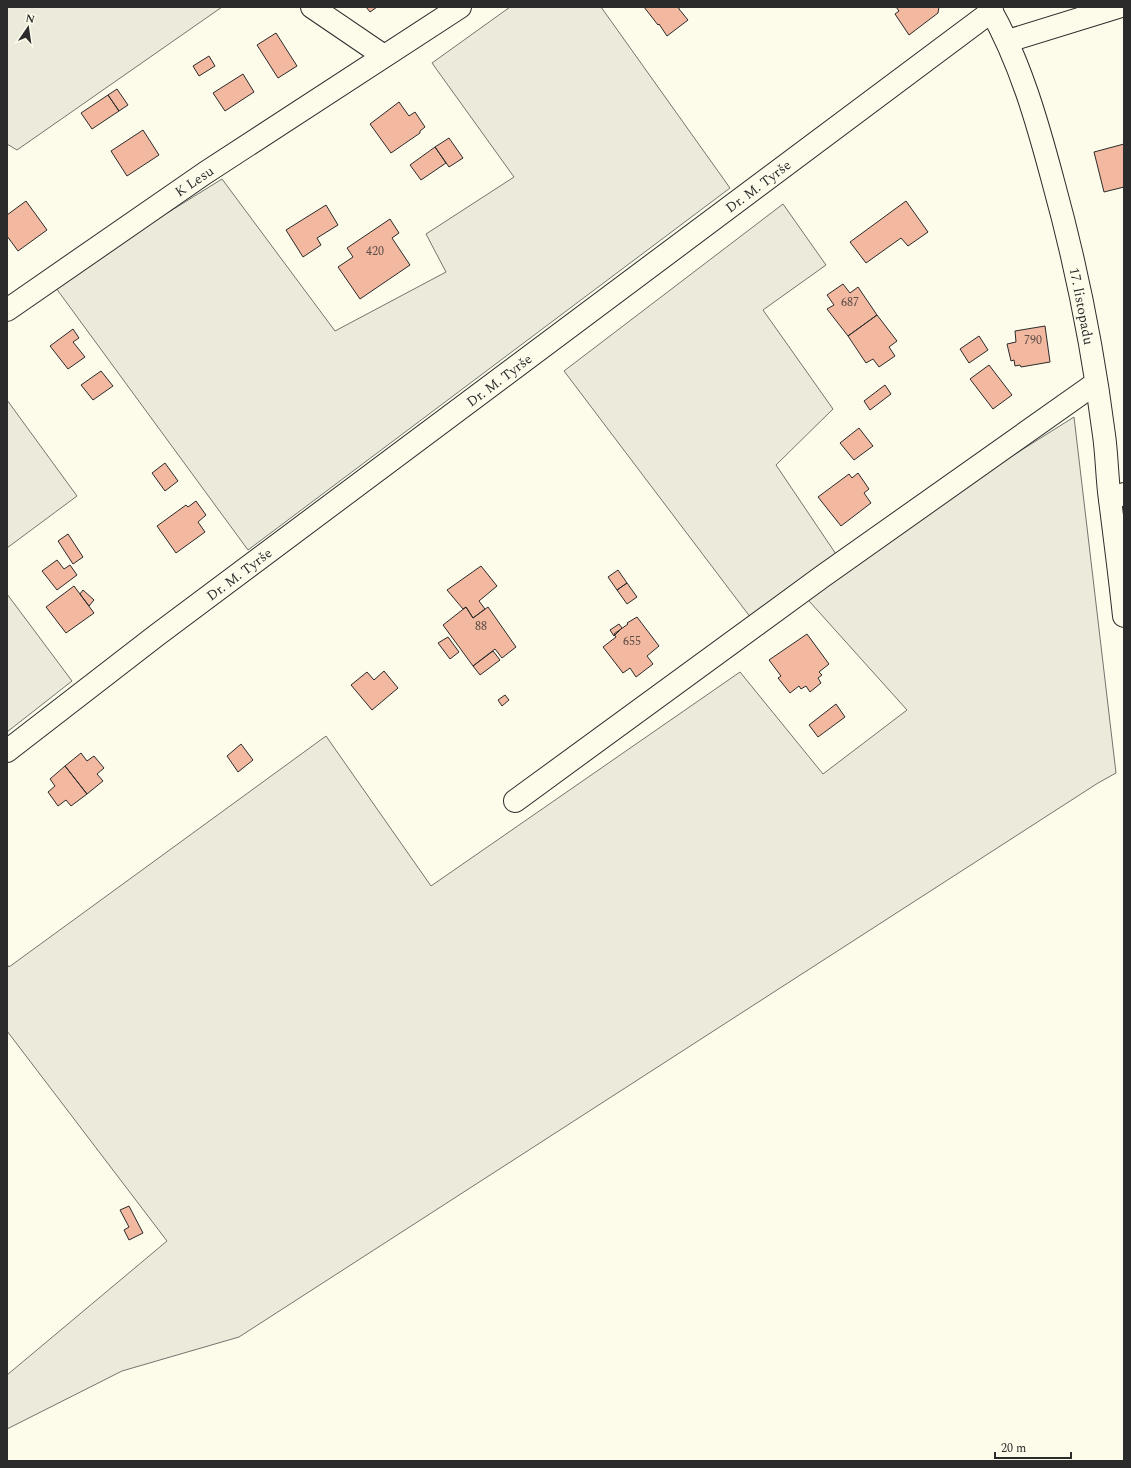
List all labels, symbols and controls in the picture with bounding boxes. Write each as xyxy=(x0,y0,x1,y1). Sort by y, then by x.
north arrow xyxy=(8,8,48,48)
text: N xyxy=(24,9,36,28)
street label: Dr. M. Tyrše xyxy=(721,155,796,218)
street label: K Lesu xyxy=(171,161,218,202)
house number: 420 xyxy=(366,242,384,261)
street label: 17. listopadu xyxy=(1064,266,1099,347)
house number: 687 xyxy=(841,293,859,312)
house number: 790 xyxy=(1024,331,1042,350)
street label: Dr. M. Tyrše xyxy=(462,349,537,412)
street label: Dr. M. Tyrše xyxy=(202,543,277,606)
house number: 88 xyxy=(475,617,487,636)
house number: 655 xyxy=(623,632,641,651)
scale bar xyxy=(995,1434,1071,1460)
text: 20 m xyxy=(1001,1439,1026,1458)

